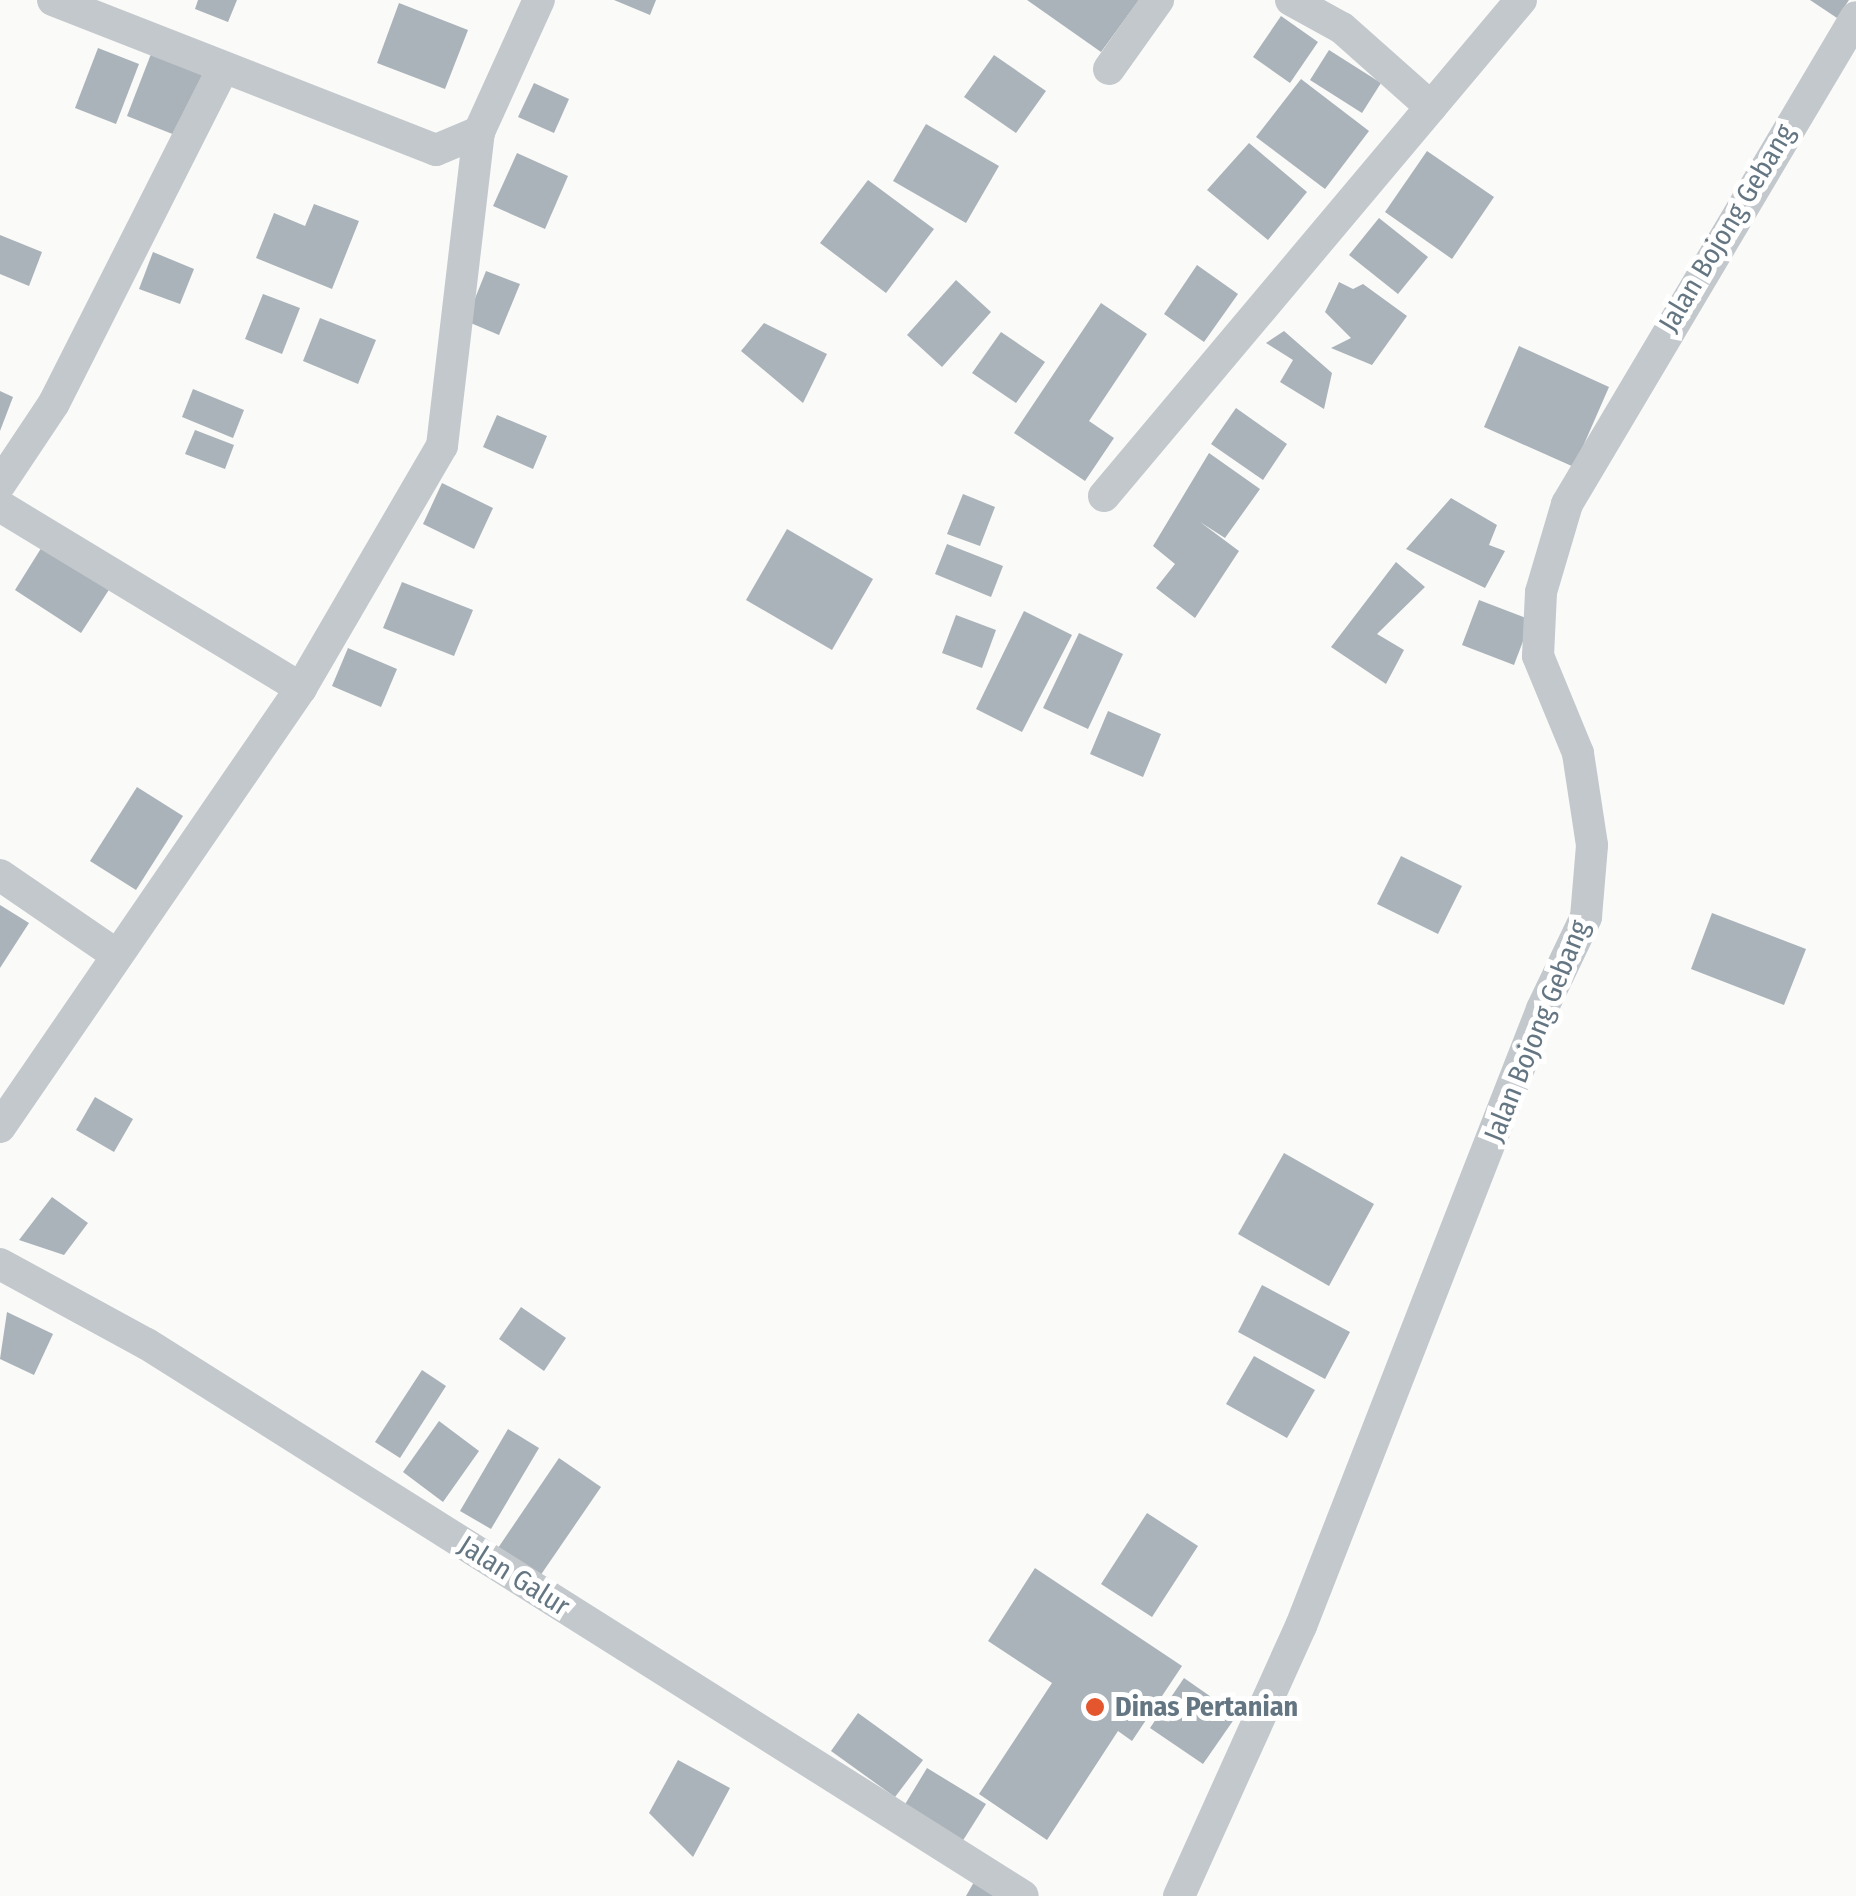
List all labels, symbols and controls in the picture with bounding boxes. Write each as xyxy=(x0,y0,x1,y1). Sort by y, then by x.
street label: Jalan Bojong Gebang xyxy=(1652,118,1802,338)
street label: Jalan Bojong Gebang xyxy=(1477,915,1597,1147)
street label: Jalan Galur xyxy=(452,1529,576,1623)
place label: Dinas Pertanian xyxy=(1115,1690,1298,1724)
marker: Dinas Pertanian xyxy=(1084,1696,1106,1718)

